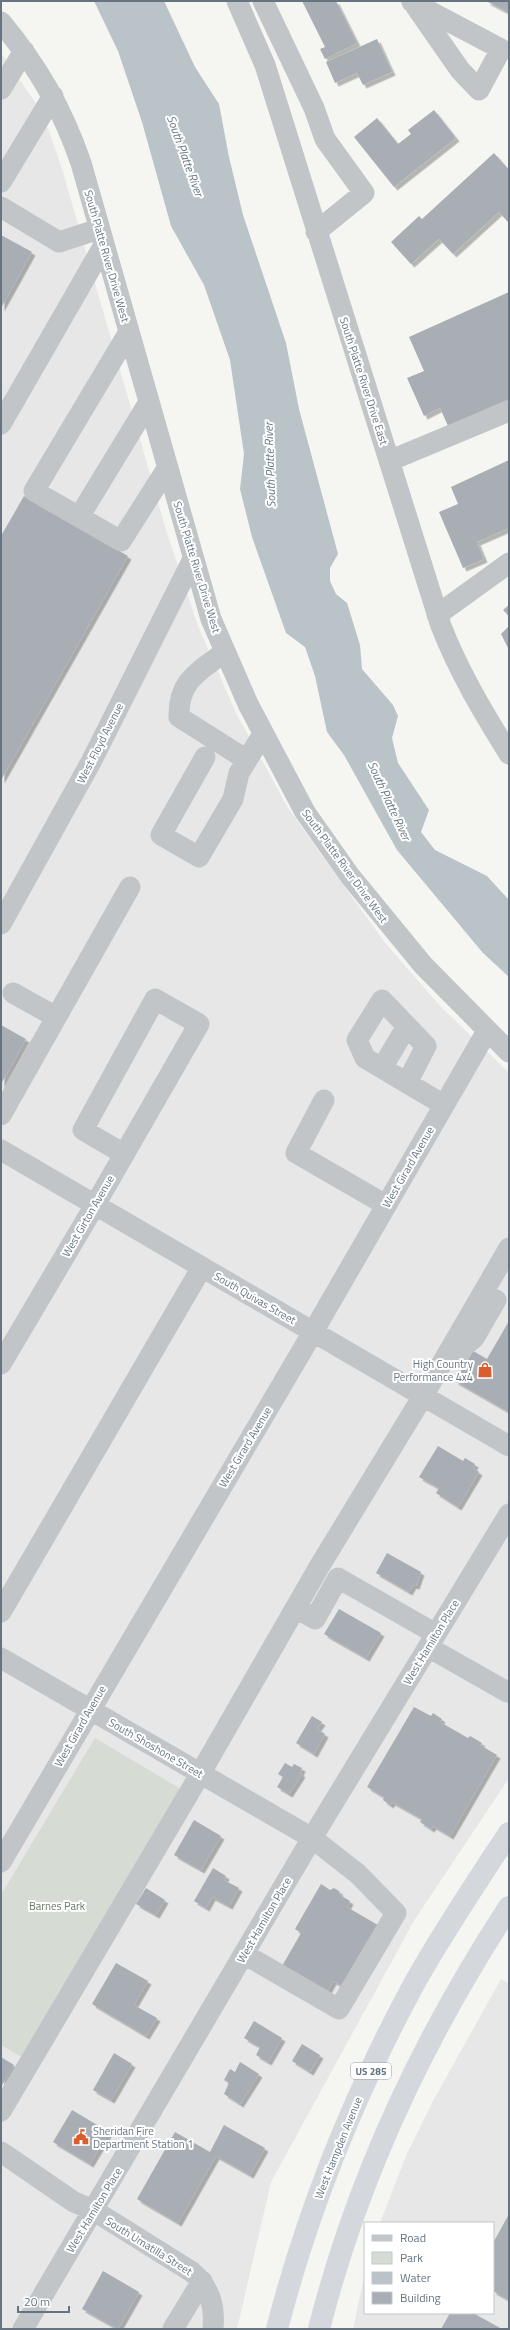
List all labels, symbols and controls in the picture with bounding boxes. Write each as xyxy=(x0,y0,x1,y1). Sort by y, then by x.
water label: South Platte River xyxy=(162,113,210,201)
street label: South Platte River Drive West xyxy=(80,188,134,324)
street label: South Platte River Drive East xyxy=(336,315,392,447)
water label: South Platte River xyxy=(258,420,280,508)
street label: South Platte River Drive West xyxy=(169,499,225,635)
street label: West Floyd Avenue xyxy=(73,700,127,786)
water label: South Platte River xyxy=(363,758,417,845)
street label: South Platte River Drive West xyxy=(298,806,392,926)
street label: West Girard Avenue xyxy=(378,1123,438,1211)
street label: West Girton Avenue xyxy=(58,1172,118,1260)
street label: South Quivas Street xyxy=(211,1268,299,1328)
place label: High Country Performance 4x4 xyxy=(393,1356,474,1385)
shop icon: High Country Performance 4x4 xyxy=(476,1361,494,1379)
street label: West Girard Avenue xyxy=(215,1403,276,1490)
street label: West Hamilton Place xyxy=(399,1596,463,1687)
street label: West Girard Avenue xyxy=(50,1682,110,1770)
street label: South Shoshone Street xyxy=(106,1714,206,1782)
street label: West Hamilton Place xyxy=(233,1874,295,1966)
park label: Barnes Park xyxy=(29,1898,86,1914)
road number: US 285 xyxy=(351,2063,391,2079)
street label: West Hampden Avenue xyxy=(310,2094,366,2201)
place label: Sheridan Fire Department Station 1 xyxy=(93,2123,193,2152)
public building icon: Sheridan Fire Department Station 1 xyxy=(72,2128,90,2146)
street label: West Hamilton Place xyxy=(62,2164,126,2255)
street label: South Umatilla Street xyxy=(103,2213,195,2279)
legend xyxy=(364,2222,494,2314)
text: Road xyxy=(400,2228,426,2247)
text: Park xyxy=(400,2248,423,2267)
text: Water xyxy=(400,2268,431,2287)
scale bar xyxy=(18,2288,69,2314)
text: Building xyxy=(400,2288,441,2307)
text: 20 m xyxy=(24,2292,50,2311)

